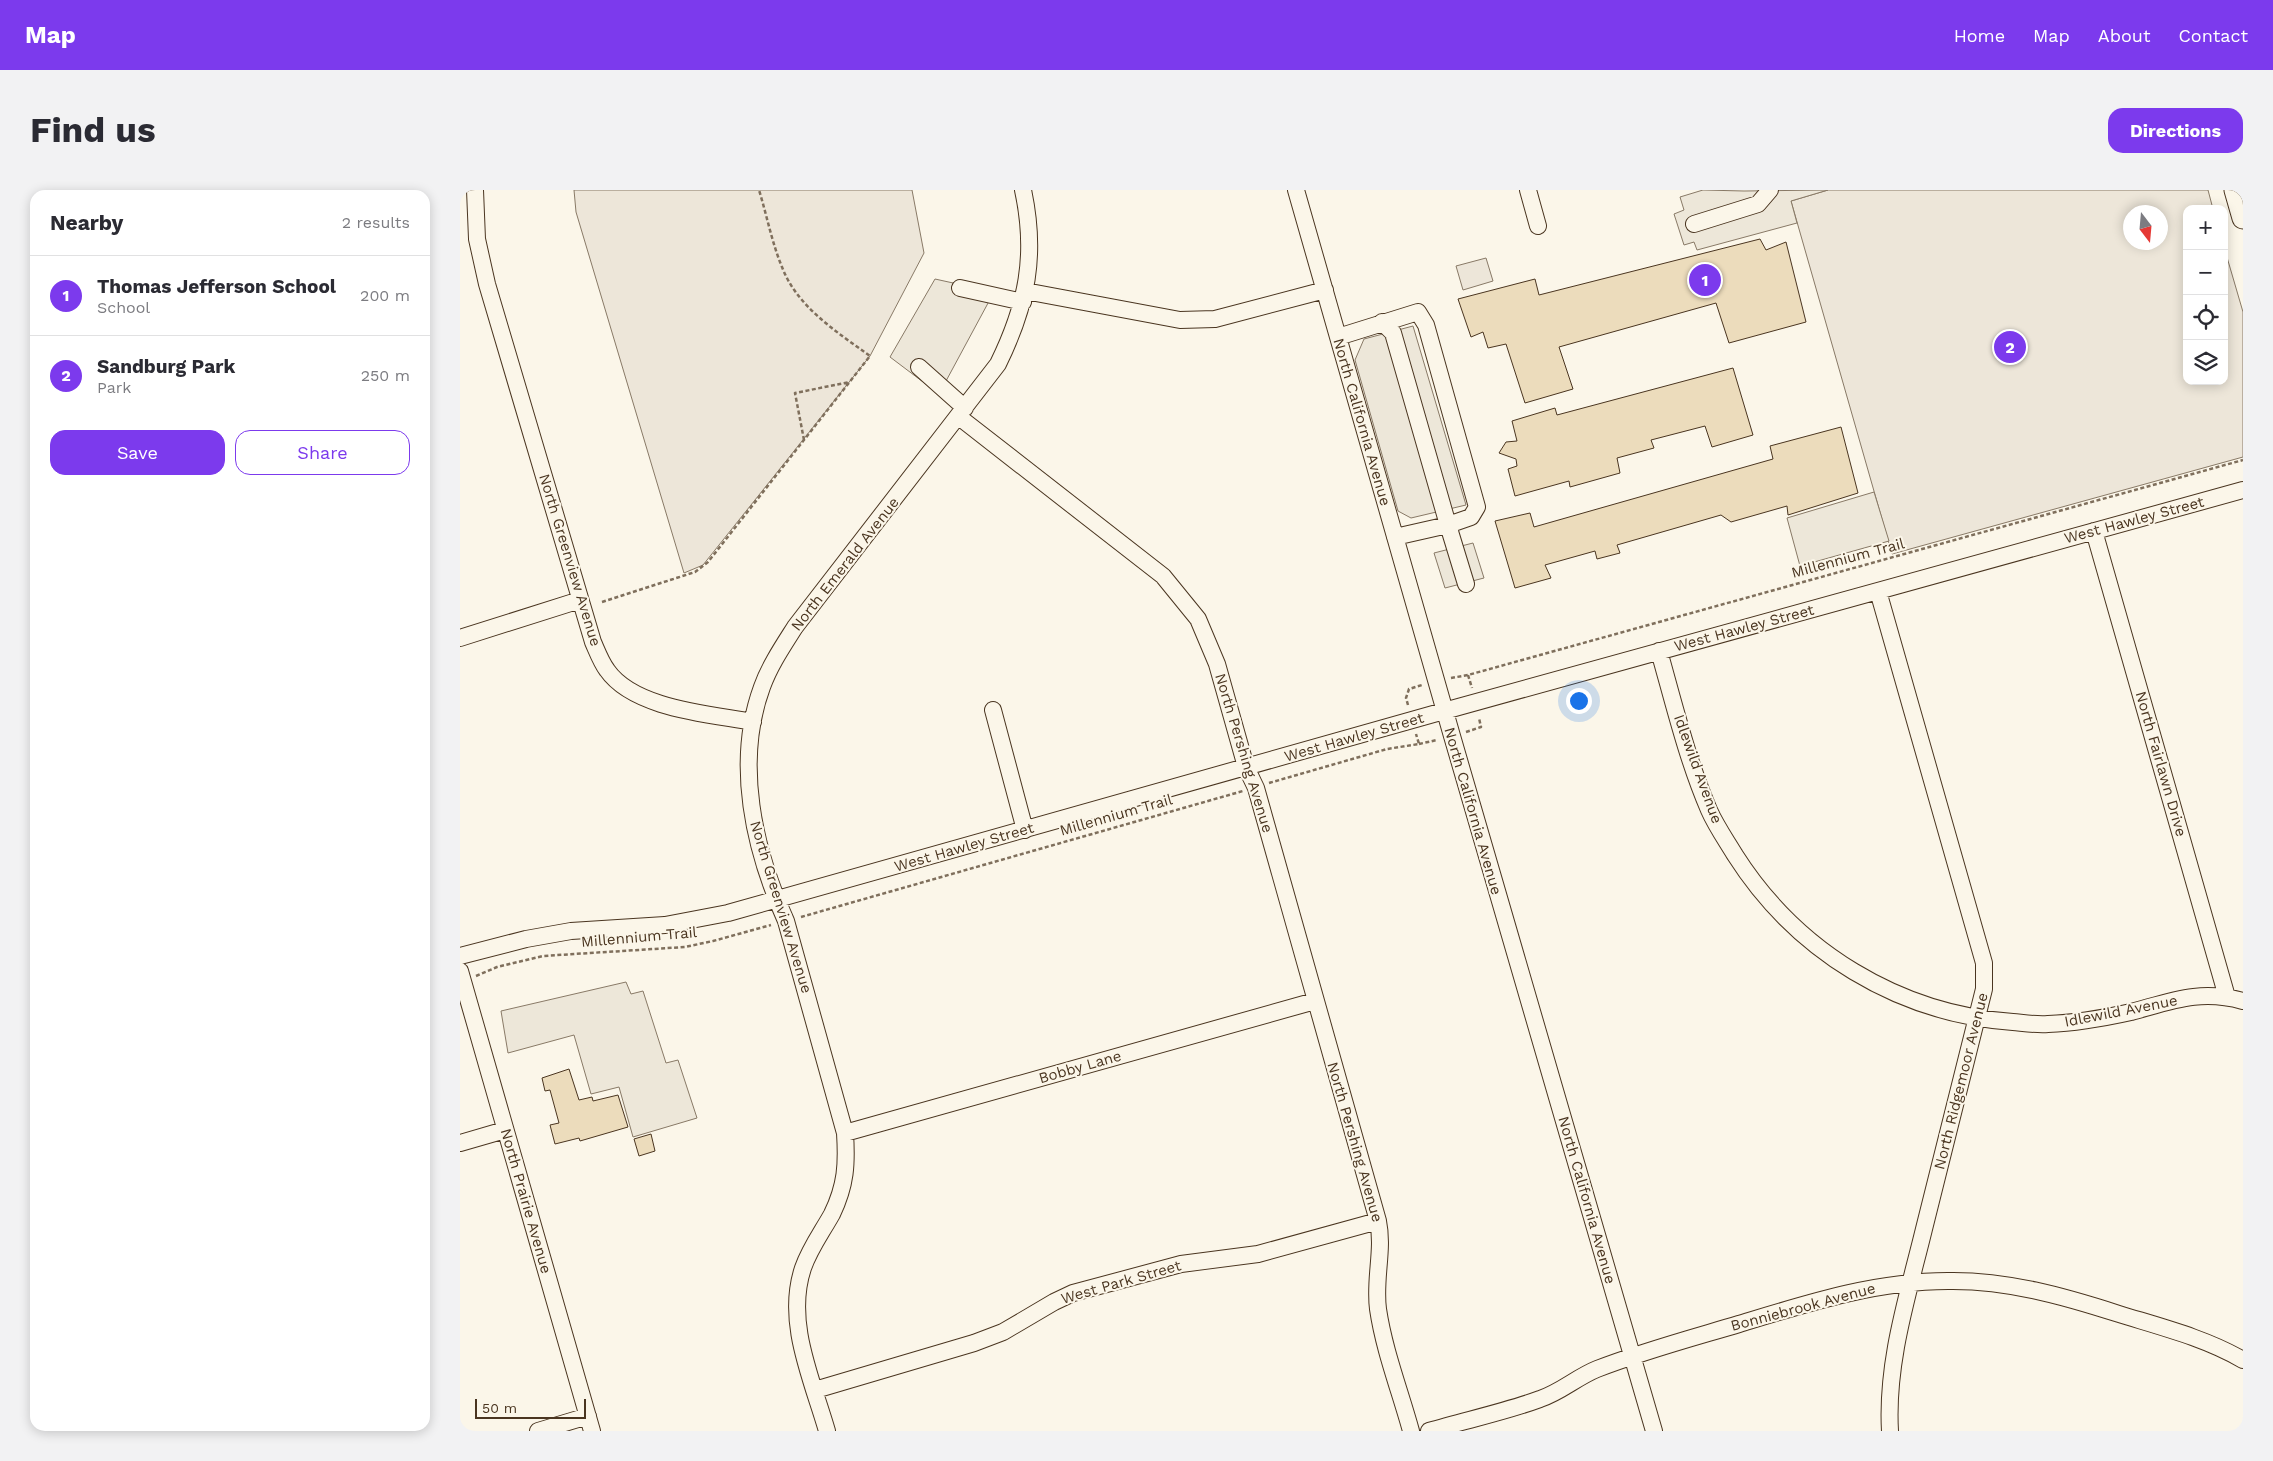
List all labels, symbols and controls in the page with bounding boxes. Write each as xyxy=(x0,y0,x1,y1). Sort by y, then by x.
text: Map xyxy=(25,21,76,49)
text: Home xyxy=(1954,25,2005,46)
text: Map xyxy=(2033,25,2070,46)
text: About xyxy=(2098,25,2150,46)
text: Contact xyxy=(2178,25,2248,46)
button: Directions xyxy=(2108,108,2243,153)
text: Find us xyxy=(30,109,156,151)
north arrow xyxy=(2123,205,2168,250)
map controls xyxy=(2183,205,2228,385)
button: + xyxy=(2183,205,2228,250)
text: Nearby xyxy=(50,210,123,235)
text: 2 results xyxy=(342,213,410,232)
button: − xyxy=(2183,250,2228,295)
pin: 1 xyxy=(1689,261,1721,299)
text: Thomas Jefferson School xyxy=(97,275,336,298)
text: 1 xyxy=(63,286,69,305)
text: 200 m xyxy=(360,286,410,305)
button: locate xyxy=(2183,295,2228,340)
text: School xyxy=(97,298,150,317)
pin: 2 xyxy=(1994,328,2026,366)
street label: North California Avenue xyxy=(1329,336,1395,508)
button: layers xyxy=(2183,340,2228,385)
text: Sandburg Park xyxy=(97,355,235,378)
text: 2 xyxy=(61,366,71,385)
text: 250 m xyxy=(361,366,410,385)
text: Park xyxy=(97,378,131,397)
button: Save xyxy=(50,430,225,475)
button: Share xyxy=(235,430,410,475)
street label: North Greenview Avenue xyxy=(535,472,605,648)
street label: West Hawley Street xyxy=(2062,492,2207,547)
street label: North Emerald Avenue xyxy=(787,494,903,634)
street label: Millennium Trail xyxy=(1789,534,1907,582)
street label: West Hawley Street xyxy=(1672,600,1817,655)
street label: North Pershing Avenue xyxy=(1211,671,1277,835)
your location xyxy=(1566,688,1592,714)
street label: North Fairlawn Drive xyxy=(2132,689,2190,839)
street label: West Hawley Street xyxy=(1282,708,1426,766)
street label: Idlewild Avenue xyxy=(1670,712,1726,826)
street label: North California Avenue xyxy=(1440,725,1506,897)
street label: Millennium Trail xyxy=(1058,790,1175,840)
street label: West Hawley Street xyxy=(892,818,1036,876)
street label: North Greenview Avenue xyxy=(746,819,816,995)
street label: Millennium Trail xyxy=(580,923,698,951)
street label: North Ridgemoor Avenue xyxy=(1930,991,1992,1171)
street label: Idlewild Avenue xyxy=(2063,991,2179,1031)
street label: Bobby Lane xyxy=(1037,1047,1123,1087)
street label: North Pershing Avenue xyxy=(1324,1060,1386,1224)
street label: North California Avenue xyxy=(1554,1114,1620,1286)
street label: North Prairie Avenue xyxy=(497,1126,555,1276)
street label: West Park Street xyxy=(1059,1256,1184,1308)
street label: Bonniebrook Avenue xyxy=(1729,1279,1877,1335)
scale bar xyxy=(475,1396,586,1419)
text: 50 m xyxy=(482,1400,517,1416)

